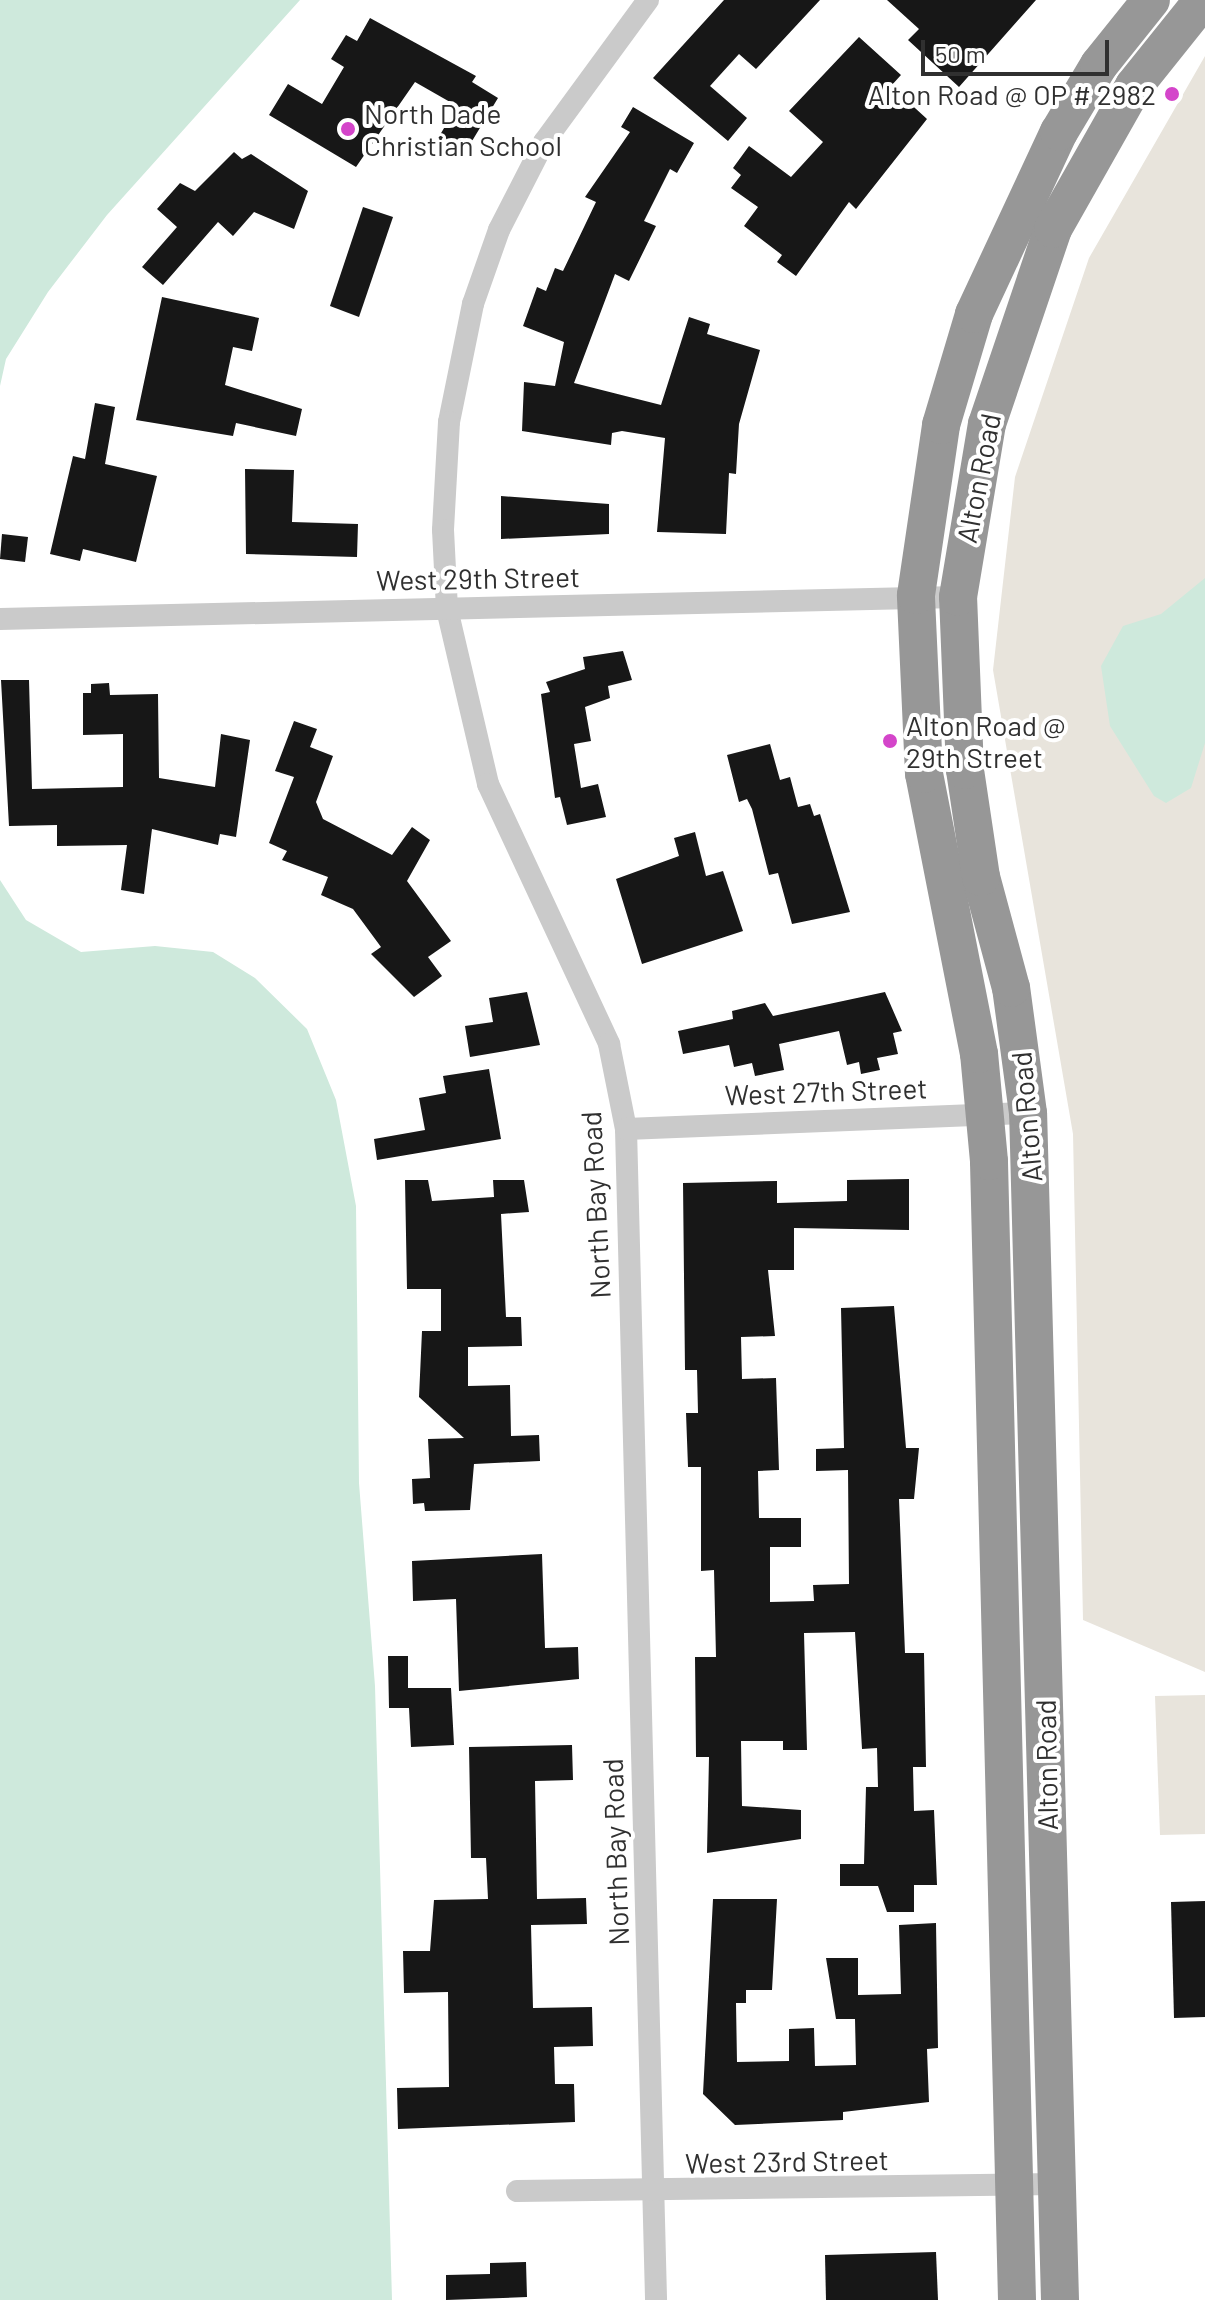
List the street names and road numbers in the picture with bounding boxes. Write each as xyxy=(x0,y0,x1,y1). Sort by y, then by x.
street label: Alton Road xyxy=(949,410,1007,546)
street label: West 29th Street xyxy=(376,559,580,597)
street label: Alton Road xyxy=(1004,1050,1048,1184)
street label: West 27th Street xyxy=(724,1071,928,1111)
street label: North Bay Road xyxy=(573,1110,617,1300)
street label: Alton Road xyxy=(1028,1699,1064,1831)
street label: North Bay Road xyxy=(595,1758,635,1946)
street label: West 23rd Street xyxy=(685,2142,889,2180)

